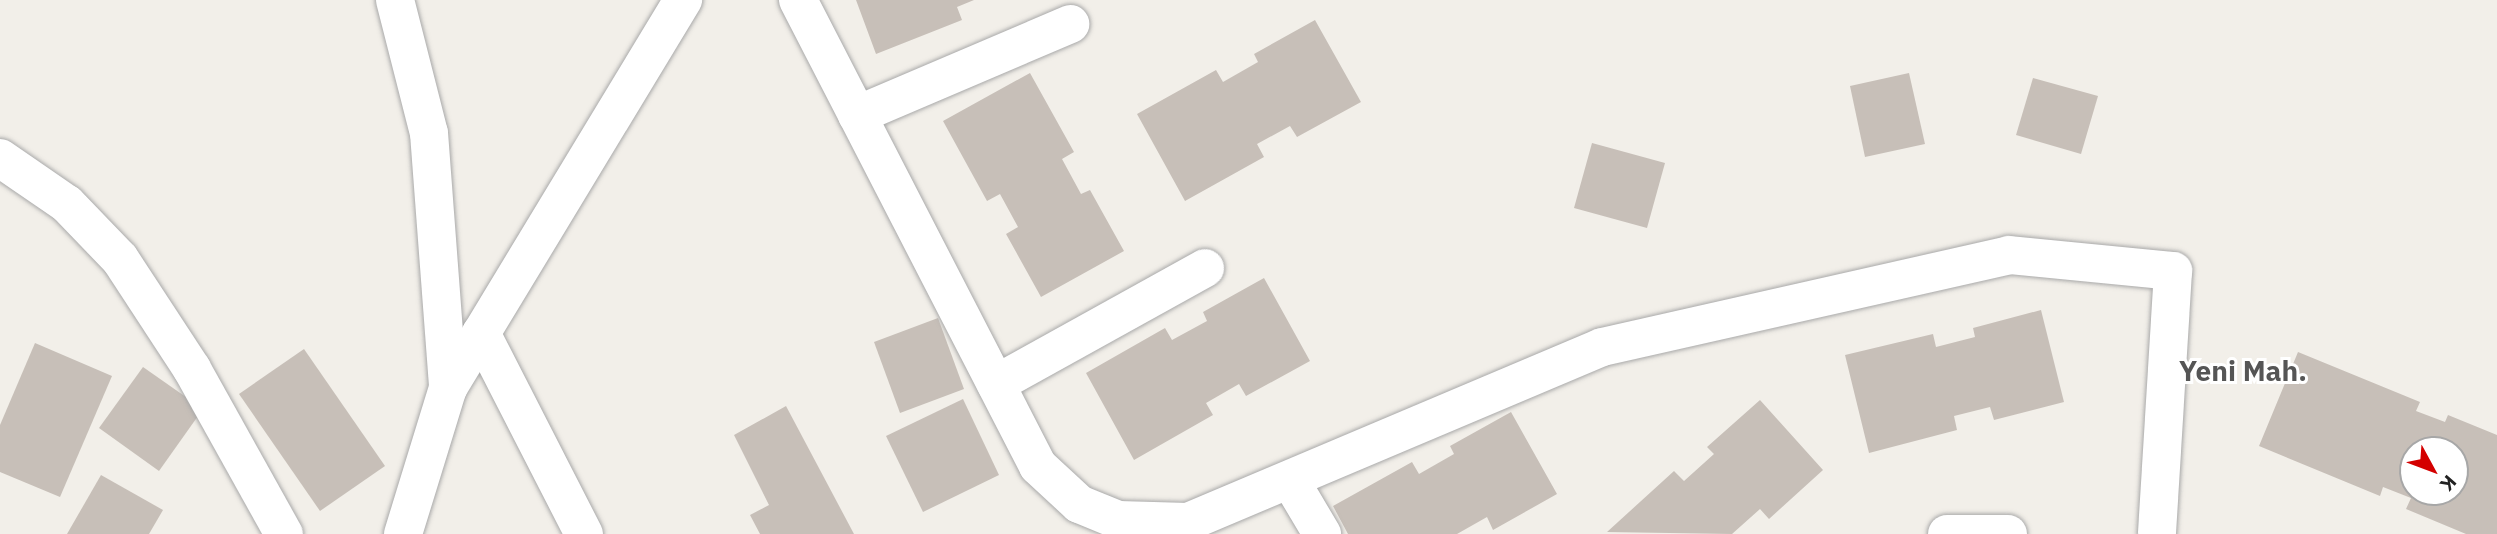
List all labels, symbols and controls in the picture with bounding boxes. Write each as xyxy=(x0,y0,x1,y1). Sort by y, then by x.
district label: Yeni Mah. xyxy=(2179,354,2307,388)
north arrow xyxy=(2399,436,2469,506)
text: K xyxy=(2435,471,2462,496)

